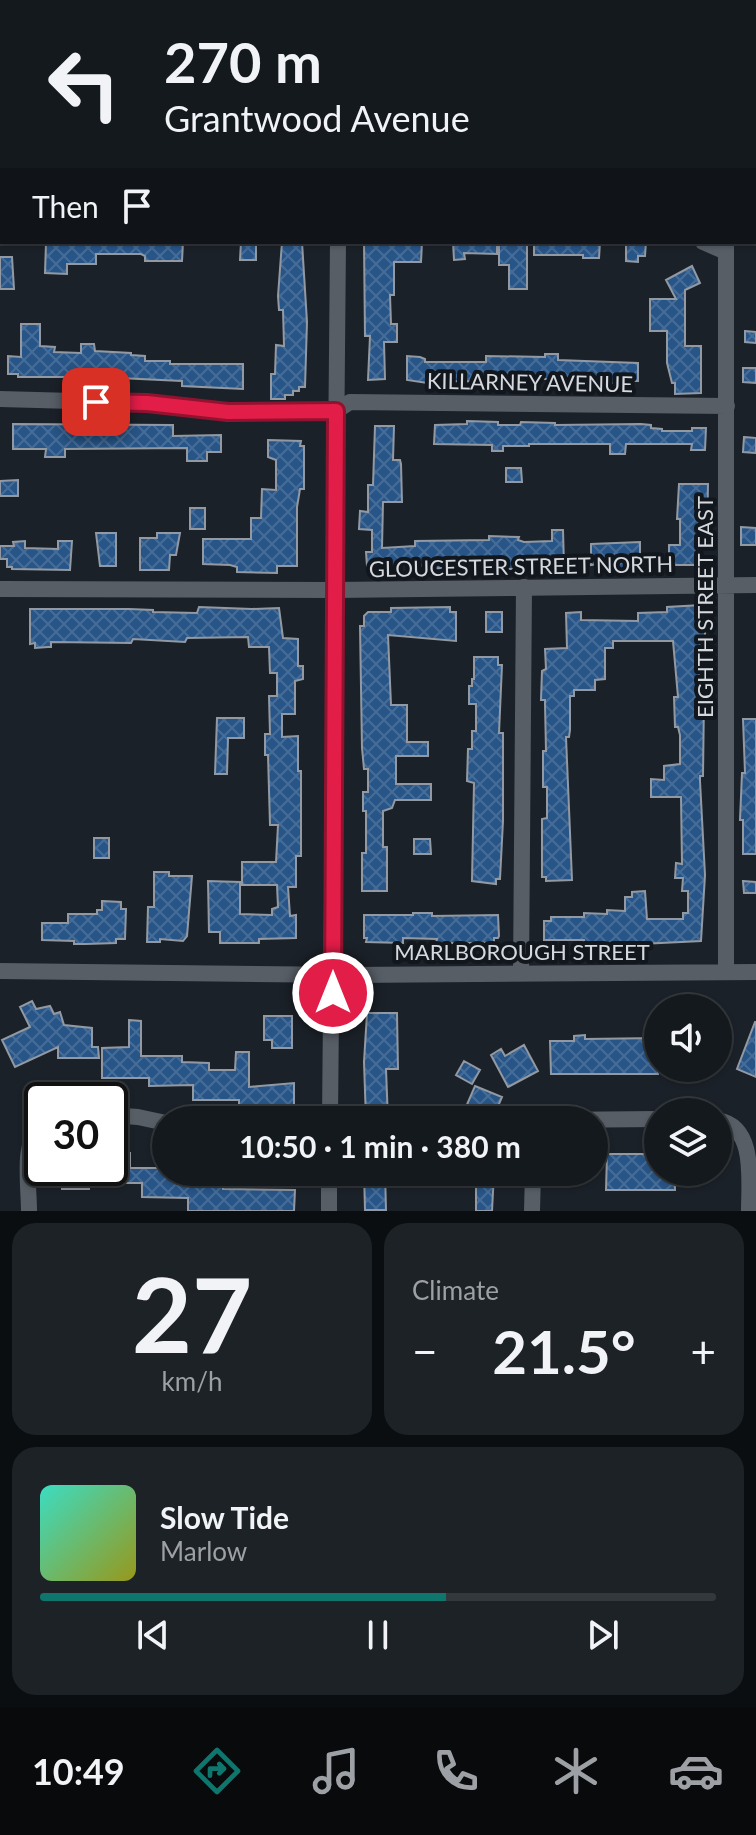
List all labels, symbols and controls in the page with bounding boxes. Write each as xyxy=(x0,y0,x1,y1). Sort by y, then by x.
text: 270 m xyxy=(164,28,322,95)
icon: left xyxy=(32,32,136,136)
text: Grantwood Avenue xyxy=(164,96,470,140)
icon: arrive xyxy=(115,184,159,228)
text: Then xyxy=(32,188,99,224)
street label: KILLARNEY AVENUE xyxy=(427,367,633,397)
pin xyxy=(62,368,130,436)
icon: arrive xyxy=(74,380,118,424)
street label: EIGHTH STREET EAST xyxy=(691,496,718,718)
street label: GLOUCESTER STREET NORTH xyxy=(369,550,673,582)
street label: MARLBOROUGH STREET xyxy=(394,938,650,965)
position arrow xyxy=(291,951,375,1035)
map controls xyxy=(644,994,732,1186)
button: sound xyxy=(644,994,732,1082)
speed limit sign: 30 xyxy=(24,1082,128,1186)
button: layers xyxy=(644,1098,732,1186)
text: 10:50 · 1 min · 380 m xyxy=(239,1128,521,1164)
text: 27 xyxy=(132,1250,252,1375)
text: Climate xyxy=(412,1274,499,1306)
text: 21.5° xyxy=(492,1315,636,1387)
text: − xyxy=(412,1325,438,1377)
text: + xyxy=(690,1325,716,1377)
text: km/h xyxy=(162,1365,222,1397)
text: Slow Tide xyxy=(160,1499,289,1535)
text: Marlow xyxy=(160,1535,247,1567)
icon: previous xyxy=(131,1613,175,1657)
icon: pause xyxy=(356,1613,400,1657)
icon: next xyxy=(581,1613,625,1657)
icon: directions xyxy=(189,1743,245,1799)
icon: music xyxy=(308,1743,364,1799)
icon: phone xyxy=(428,1743,484,1799)
icon: climate xyxy=(548,1743,604,1799)
icon: car xyxy=(668,1743,724,1799)
text: 10:49 xyxy=(32,1749,125,1793)

